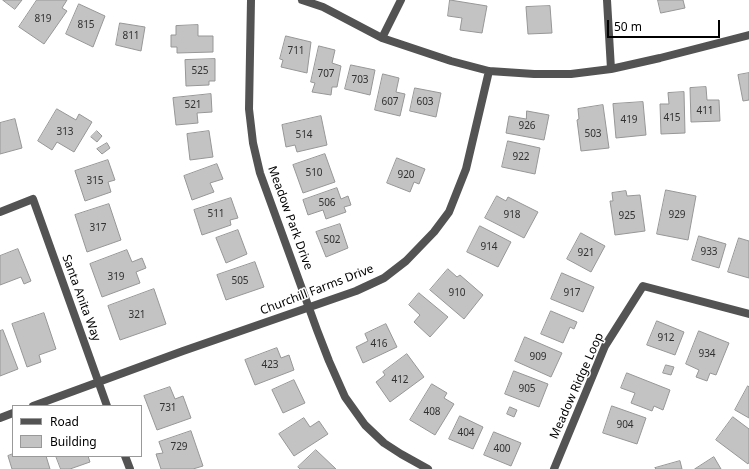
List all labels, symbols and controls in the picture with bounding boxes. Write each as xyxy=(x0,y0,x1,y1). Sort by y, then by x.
scale bar xyxy=(609,12,722,38)
house number: 819 xyxy=(34,13,52,25)
text: 50 m xyxy=(614,18,642,35)
house number: 815 xyxy=(77,19,95,31)
house number: 811 xyxy=(122,30,140,42)
house number: 711 xyxy=(287,45,305,57)
house number: 525 xyxy=(191,65,209,77)
house number: 707 xyxy=(317,68,335,80)
house number: 703 xyxy=(351,74,369,86)
house number: 607 xyxy=(381,96,399,108)
house number: 603 xyxy=(416,96,434,108)
house number: 521 xyxy=(184,99,202,111)
house number: 411 xyxy=(696,105,714,117)
house number: 415 xyxy=(663,112,681,124)
house number: 419 xyxy=(620,114,638,126)
house number: 926 xyxy=(518,120,536,132)
house number: 313 xyxy=(56,126,74,138)
house number: 503 xyxy=(584,128,602,140)
house number: 514 xyxy=(295,129,313,141)
house number: 922 xyxy=(512,151,530,163)
street label: Meadow Park Drive xyxy=(265,164,315,272)
house number: 510 xyxy=(305,167,323,179)
house number: 920 xyxy=(397,169,415,181)
house number: 315 xyxy=(86,175,104,187)
house number: 506 xyxy=(318,197,336,209)
house number: 511 xyxy=(207,208,225,220)
house number: 918 xyxy=(503,209,521,221)
house number: 929 xyxy=(668,209,686,221)
house number: 925 xyxy=(618,210,636,222)
house number: 317 xyxy=(89,222,107,234)
house number: 502 xyxy=(323,234,341,246)
house number: 914 xyxy=(480,241,498,253)
house number: 933 xyxy=(700,246,718,258)
house number: 921 xyxy=(577,247,595,259)
street label: Santa Anita Way xyxy=(59,253,103,343)
street label: Churchill Farms Drive xyxy=(258,262,376,318)
house number: 319 xyxy=(107,271,125,283)
house number: 505 xyxy=(231,275,249,287)
house number: 910 xyxy=(448,287,466,299)
house number: 917 xyxy=(563,287,581,299)
house number: 321 xyxy=(128,309,146,321)
street label: Meadow Ridge Loop xyxy=(547,331,607,441)
house number: 912 xyxy=(657,332,675,344)
house number: 416 xyxy=(370,338,388,350)
house number: 934 xyxy=(698,348,716,360)
house number: 909 xyxy=(529,351,547,363)
house number: 423 xyxy=(261,359,279,371)
house number: 412 xyxy=(391,374,409,386)
house number: 905 xyxy=(518,383,536,395)
house number: 731 xyxy=(159,402,177,414)
legend xyxy=(12,405,142,457)
house number: 408 xyxy=(423,406,441,418)
text: Road xyxy=(50,413,79,430)
house number: 904 xyxy=(616,419,634,431)
house number: 404 xyxy=(457,427,475,439)
text: Building xyxy=(50,433,97,450)
house number: 729 xyxy=(170,441,188,453)
house number: 400 xyxy=(493,443,511,455)

